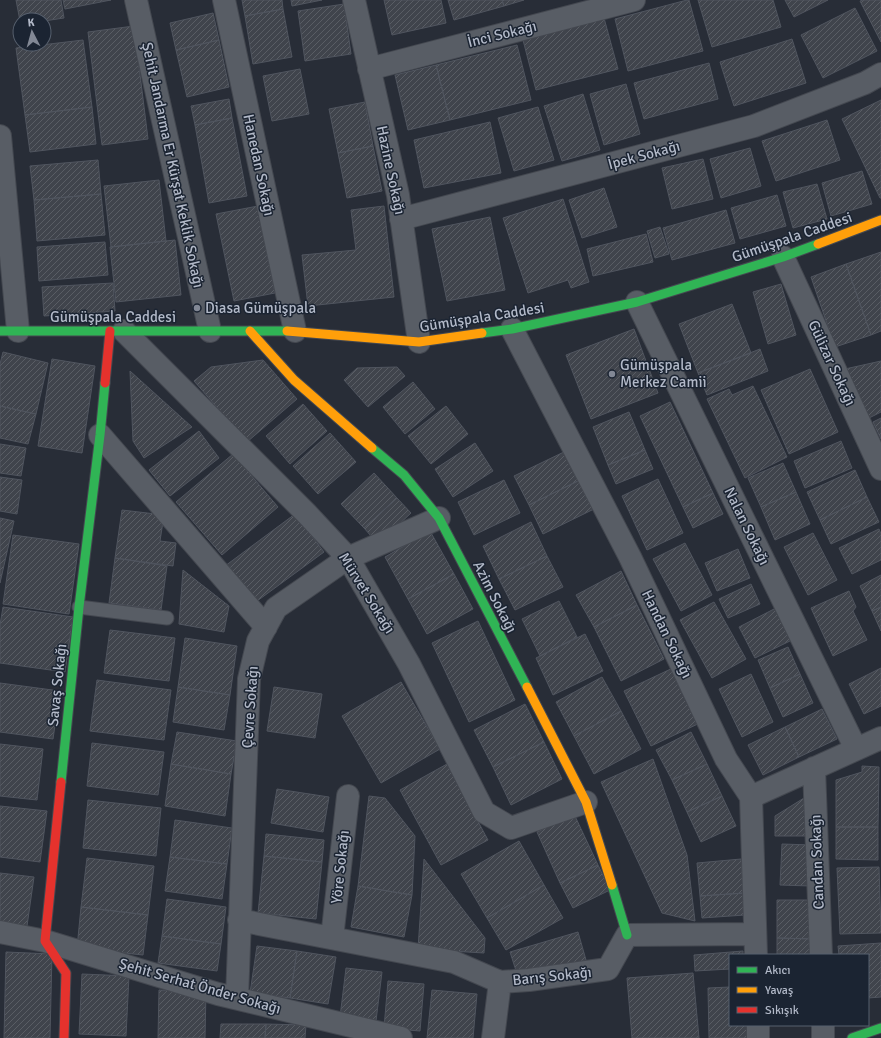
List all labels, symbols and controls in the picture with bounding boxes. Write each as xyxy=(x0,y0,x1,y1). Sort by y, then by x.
north arrow xyxy=(12,12,52,52)
text: K xyxy=(27,16,35,29)
street label: İnci Sokağı xyxy=(466,17,538,51)
street label: Şehit Jandarma Er Kürşat Keklik Sokağı xyxy=(138,40,208,290)
street label: Hanedan Sokağı xyxy=(239,112,279,218)
street label: Hazine Sokağı xyxy=(373,124,409,216)
street label: İpek Sokağı xyxy=(606,137,682,173)
street label: Gümüşpala Caddesi xyxy=(729,208,855,266)
street label: Gümüşpala Caddesi xyxy=(418,298,546,336)
place label: Diasa Gümüşpala xyxy=(205,299,316,317)
marker: Diasa Gümüşpala xyxy=(192,303,202,313)
street label: Gümüşpala Caddesi xyxy=(50,308,176,326)
street label: Gülizar Sokağı xyxy=(804,317,860,409)
place label: Gümüşpala Merkez Camii xyxy=(620,356,707,391)
marker: Gümüşpala Merkez Camii xyxy=(607,369,617,379)
street label: Nalan Sokağı xyxy=(720,484,774,568)
street label: Mürvet Sokağı xyxy=(335,549,399,637)
street label: Azim Sokağı xyxy=(469,558,521,636)
street label: Handan Sokağı xyxy=(638,587,696,681)
street label: Savaş Sokağı xyxy=(44,643,70,727)
street label: Çevre Sokağı xyxy=(238,665,262,749)
street label: Candan Sokağı xyxy=(806,814,828,910)
street label: Yöre Sokağı xyxy=(327,829,353,905)
street label: Şehit Serhat Önder Sokağı xyxy=(117,954,283,1018)
legend xyxy=(729,954,869,1026)
street label: Barış Sokağı xyxy=(511,963,593,989)
text: Akıcı xyxy=(765,963,791,978)
text: Yavaş xyxy=(765,983,793,998)
text: Sıkışık xyxy=(765,1003,799,1018)

